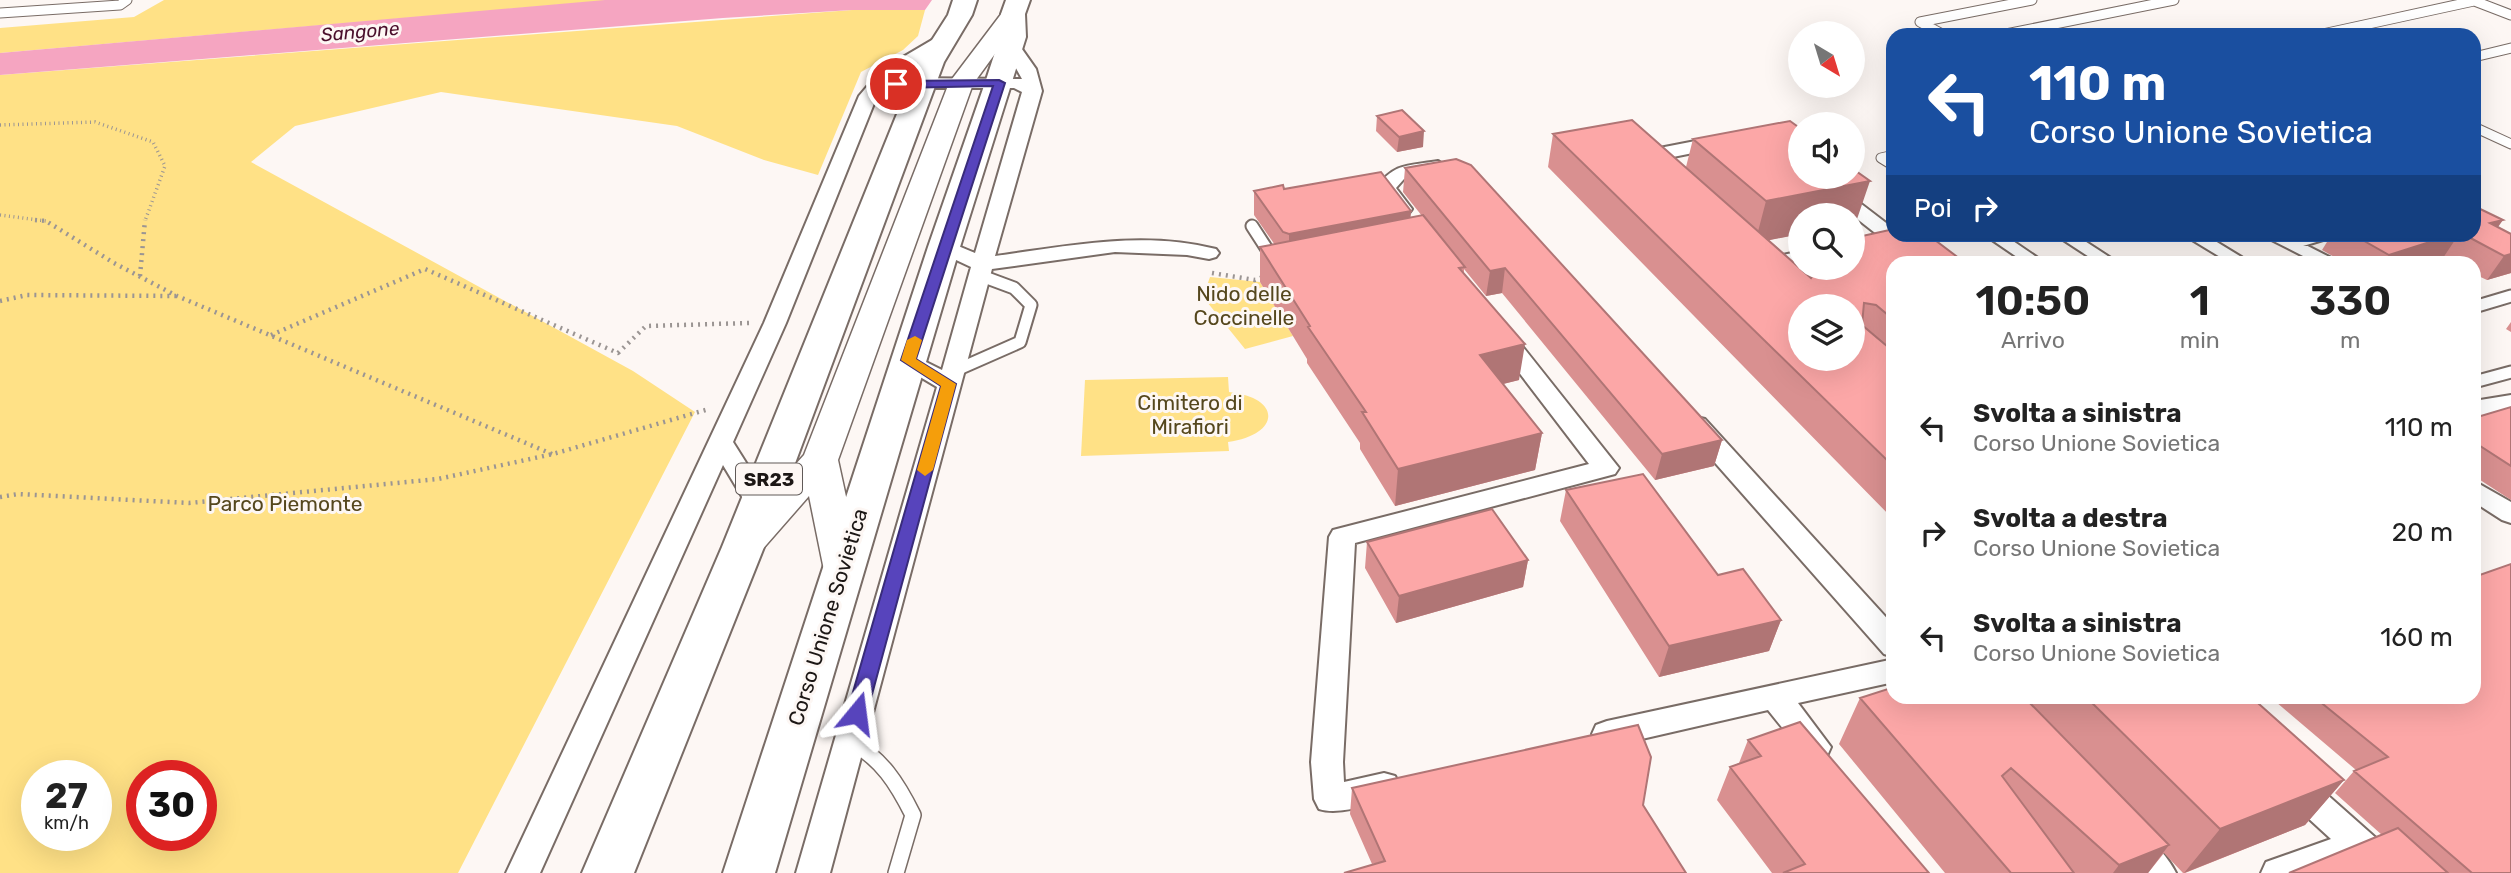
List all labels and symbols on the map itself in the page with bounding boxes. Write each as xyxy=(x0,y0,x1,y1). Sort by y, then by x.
water label: Sangone xyxy=(320,17,401,46)
north arrow xyxy=(1788,21,1866,98)
pin xyxy=(866,54,926,114)
park label: Nido delle Coccinelle xyxy=(1194,281,1294,330)
park label: Cimitero di Mirafiori xyxy=(1137,390,1243,439)
road number: SR23 xyxy=(736,464,802,494)
park label: Parco Piemonte xyxy=(207,491,363,516)
street label: Corso Unione Sovietica xyxy=(783,505,872,728)
position arrow xyxy=(820,676,894,750)
speed limit sign: 30 xyxy=(126,760,217,851)

